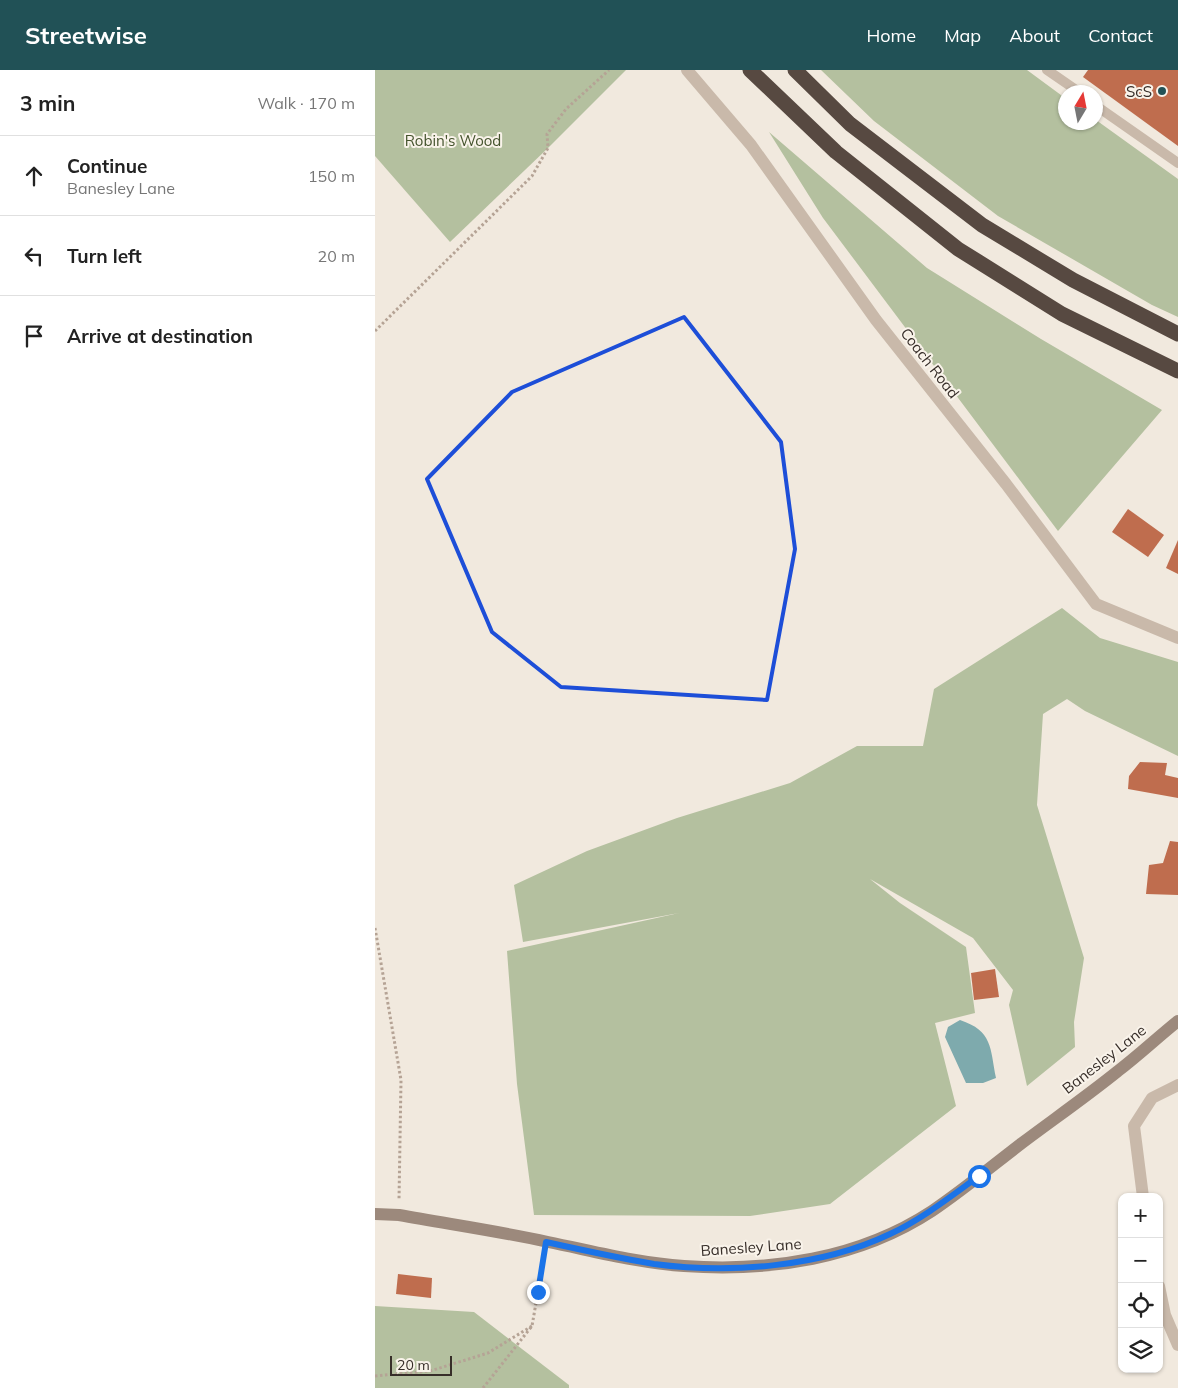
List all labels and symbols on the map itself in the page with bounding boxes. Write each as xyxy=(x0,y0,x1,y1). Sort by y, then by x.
place label: ScS xyxy=(1126,82,1152,101)
north arrow xyxy=(1058,85,1103,130)
marker: ScS xyxy=(1156,85,1168,97)
park label: Robin's Wood xyxy=(405,131,501,150)
street label: Coach Road xyxy=(897,324,963,402)
street label: Banesley Lane xyxy=(1058,1020,1150,1098)
route start xyxy=(968,1165,991,1188)
street label: Banesley Lane xyxy=(700,1234,802,1260)
route end xyxy=(527,1281,550,1304)
scale bar xyxy=(390,1353,453,1376)

